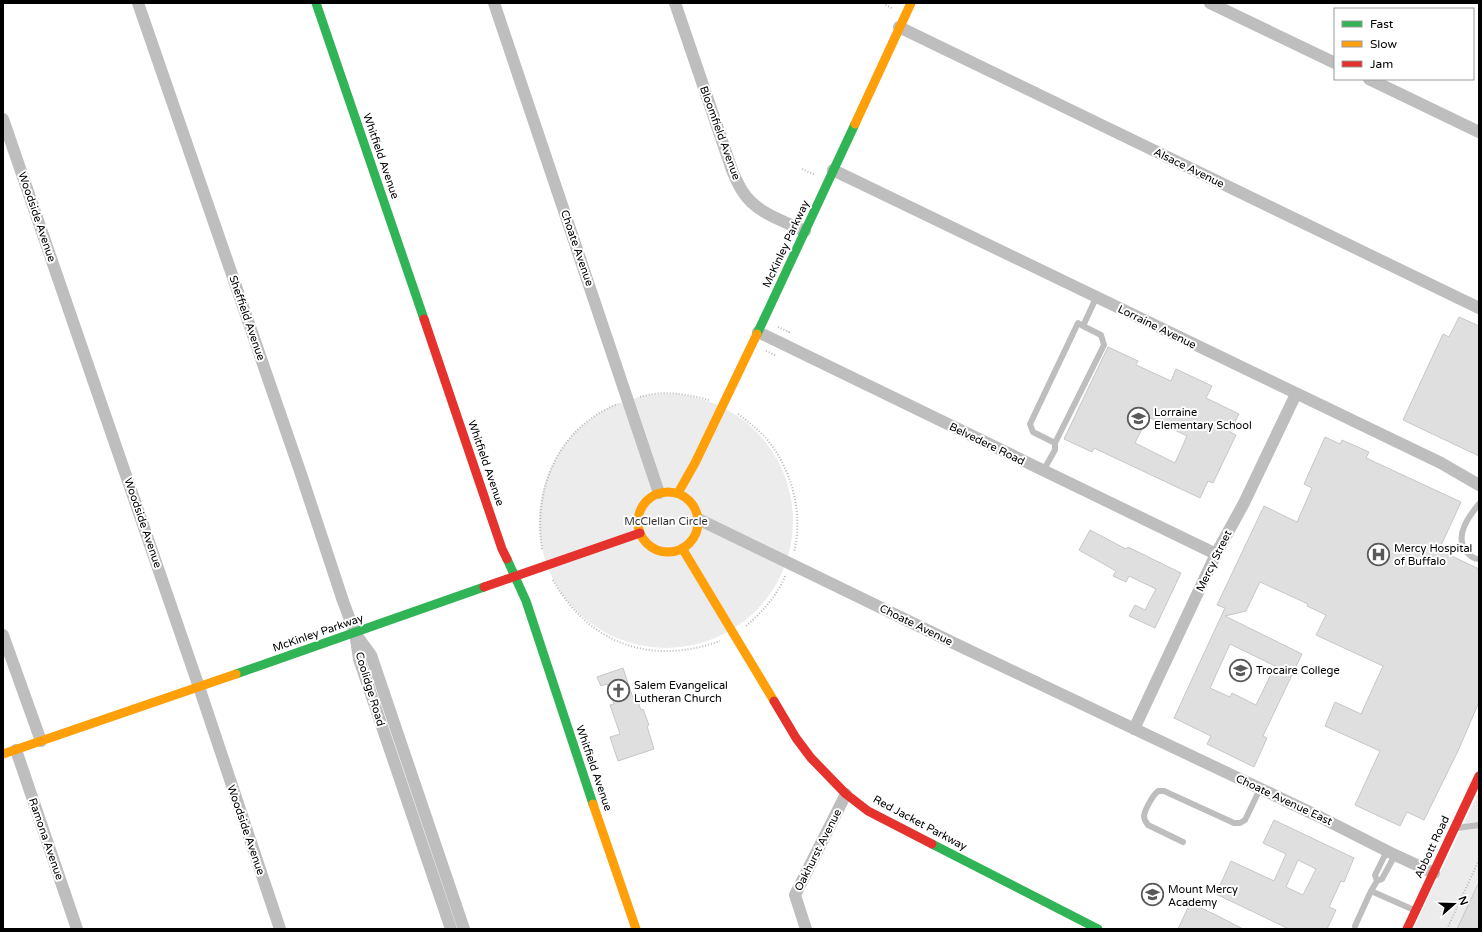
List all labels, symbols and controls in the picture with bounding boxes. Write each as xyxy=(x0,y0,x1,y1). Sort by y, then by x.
legend xyxy=(1334,8,1474,80)
text: Fast xyxy=(1370,17,1394,31)
text: Slow xyxy=(1370,37,1397,51)
text: Jam xyxy=(1370,57,1393,71)
street label: Bloomfield Avenue xyxy=(697,84,743,182)
street label: Whitfield Avenue xyxy=(360,111,402,201)
street label: Alsace Avenue xyxy=(1152,145,1226,191)
street label: Woodside Avenue xyxy=(15,170,59,264)
street label: McKinley Parkway xyxy=(760,198,812,290)
street label: Choate Avenue xyxy=(558,208,596,288)
street label: Sheffield Avenue xyxy=(226,274,268,362)
street label: Lorraine Avenue xyxy=(1116,302,1198,352)
school or university icon: Lorraine Elementary School xyxy=(1125,405,1151,431)
place label: Lorraine Elementary School xyxy=(1154,406,1252,432)
street label: Whitfield Avenue xyxy=(465,418,507,508)
street label: Belvedere Road xyxy=(947,420,1027,468)
street label: Woodside Avenue xyxy=(121,476,165,570)
park label: McClellan Circle xyxy=(624,515,708,528)
street label: Mercy Street xyxy=(1194,528,1234,594)
hospital icon: Mercy Hospital of Buffalo xyxy=(1366,541,1392,567)
place label: Mercy Hospital of Buffalo xyxy=(1394,542,1472,568)
street label: Choate Avenue xyxy=(877,602,955,648)
street label: McKinley Parkway xyxy=(271,611,365,655)
street label: Coolidge Road xyxy=(353,650,387,728)
school or university icon: Trocaire College xyxy=(1227,657,1253,683)
place label: Trocaire College xyxy=(1256,664,1340,677)
church icon: Salem Evangelical Lutheran Church xyxy=(605,678,631,704)
place label: Salem Evangelical Lutheran Church xyxy=(634,679,728,705)
street label: Whitfield Avenue xyxy=(573,723,615,813)
street label: Choate Avenue East xyxy=(1234,772,1334,828)
street label: Woodside Avenue xyxy=(224,783,268,877)
street label: Red Jacket Parkway xyxy=(871,793,969,853)
street label: Ramona Avenue xyxy=(26,796,66,882)
street label: Oakhurst Avenue xyxy=(792,807,844,893)
street label: Abbott Road xyxy=(1412,814,1452,880)
school or university icon: Mount Mercy Academy xyxy=(1139,882,1165,908)
place label: Mount Mercy Academy xyxy=(1168,883,1238,909)
north arrow xyxy=(1434,884,1474,924)
text: N xyxy=(1455,894,1471,907)

